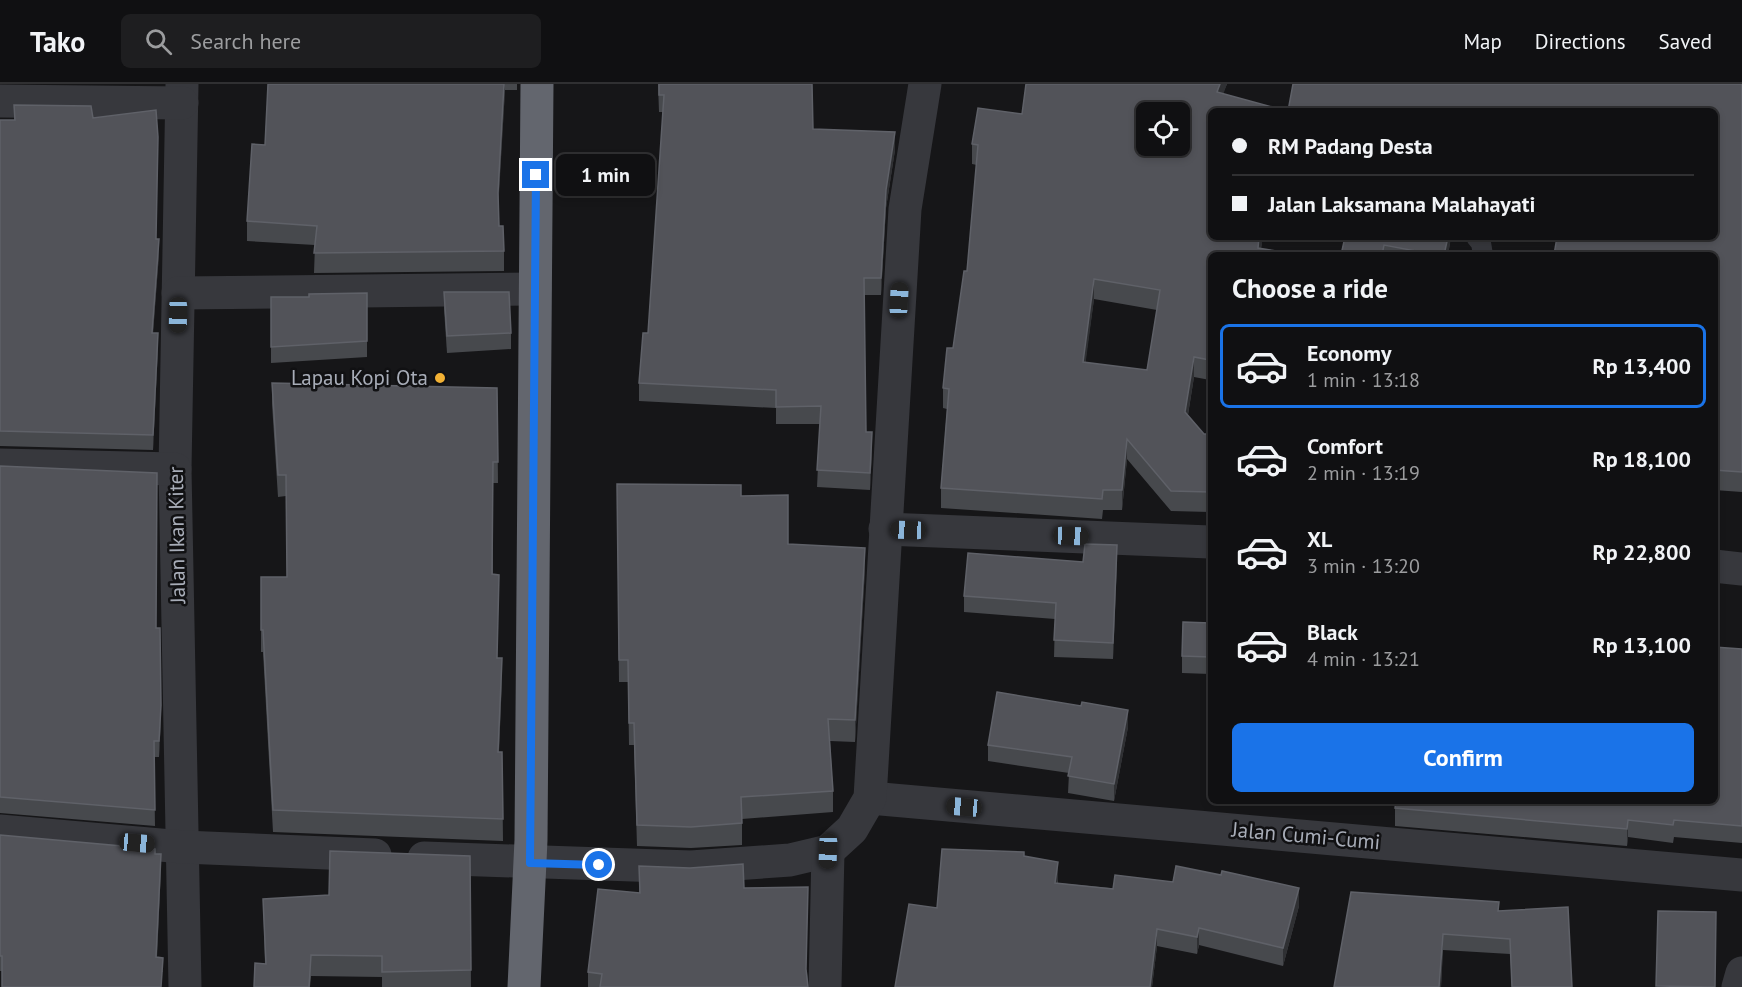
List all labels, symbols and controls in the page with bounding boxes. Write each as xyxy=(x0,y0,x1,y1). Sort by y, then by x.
search box xyxy=(121,14,541,68)
text: Tako xyxy=(30,23,85,60)
icon: search xyxy=(142,25,175,58)
text: Search here xyxy=(190,27,301,55)
text: Map xyxy=(1463,28,1502,55)
text: Directions xyxy=(1535,28,1626,55)
text: Saved xyxy=(1659,28,1712,55)
map controls xyxy=(1136,102,1190,156)
button: locate xyxy=(1136,102,1190,156)
text: RM Padang Desta xyxy=(1268,132,1433,160)
callout: 1 min xyxy=(557,154,656,196)
route end xyxy=(522,161,549,188)
text: 1 min xyxy=(581,162,630,188)
text: Jalan Laksamana Malahayati xyxy=(1268,190,1535,218)
text: Choose a ride xyxy=(1232,271,1388,305)
car xyxy=(889,282,909,318)
car xyxy=(169,297,187,333)
icon: car xyxy=(1235,339,1289,393)
text: Economy xyxy=(1307,339,1391,367)
text: Rp 13,400 xyxy=(1592,352,1691,380)
place label: Lapau Kopi Ota xyxy=(291,364,428,391)
text: 1 min · 13:18 xyxy=(1307,367,1420,393)
marker: Lapau Kopi Ota xyxy=(433,371,447,385)
icon: car xyxy=(1235,432,1289,486)
text: Comfort xyxy=(1307,432,1383,460)
text: Rp 18,100 xyxy=(1592,445,1691,473)
text: 2 min · 13:19 xyxy=(1307,460,1420,486)
street label: Jalan Ikan Kiter xyxy=(162,466,191,605)
car xyxy=(890,520,926,540)
icon: car xyxy=(1235,525,1289,579)
text: XL xyxy=(1307,525,1332,553)
car xyxy=(1053,526,1089,546)
text: Rp 22,800 xyxy=(1592,538,1691,566)
text: 3 min · 13:20 xyxy=(1307,553,1420,579)
icon: car xyxy=(1235,618,1289,672)
text: Black xyxy=(1307,618,1358,646)
text: Rp 13,100 xyxy=(1592,631,1691,659)
text: 4 min · 13:21 xyxy=(1307,646,1420,672)
button: Confirm xyxy=(1232,723,1694,792)
car xyxy=(945,796,983,818)
street label: Jalan Cumi-Cumi xyxy=(1230,815,1381,855)
car xyxy=(118,832,156,854)
car xyxy=(818,833,838,869)
route start xyxy=(585,851,612,878)

